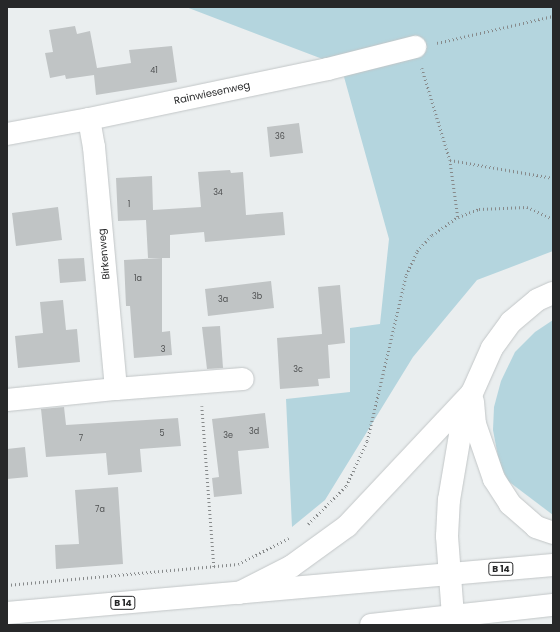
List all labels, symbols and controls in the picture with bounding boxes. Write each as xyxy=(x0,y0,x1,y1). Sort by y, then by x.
house number: 41 xyxy=(150,66,158,76)
street label: Rainwiesenweg xyxy=(173,79,251,107)
house number: 36 xyxy=(275,132,285,142)
house number: 34 xyxy=(213,188,223,198)
house number: 1 xyxy=(128,200,130,210)
street label: Birkenweg xyxy=(96,228,112,280)
house number: 1a xyxy=(134,274,142,284)
house number: 3b xyxy=(252,292,262,302)
house number: 3a xyxy=(218,295,228,305)
house number: 3 xyxy=(161,345,165,355)
house number: 3c xyxy=(293,365,303,375)
house number: 3d xyxy=(249,427,259,437)
house number: 5 xyxy=(159,429,165,439)
house number: 3e xyxy=(223,431,233,441)
house number: 7 xyxy=(79,434,83,444)
house number: 7a xyxy=(95,505,105,515)
road number: B 14 xyxy=(488,562,514,576)
road number: B 14 xyxy=(110,596,136,610)

